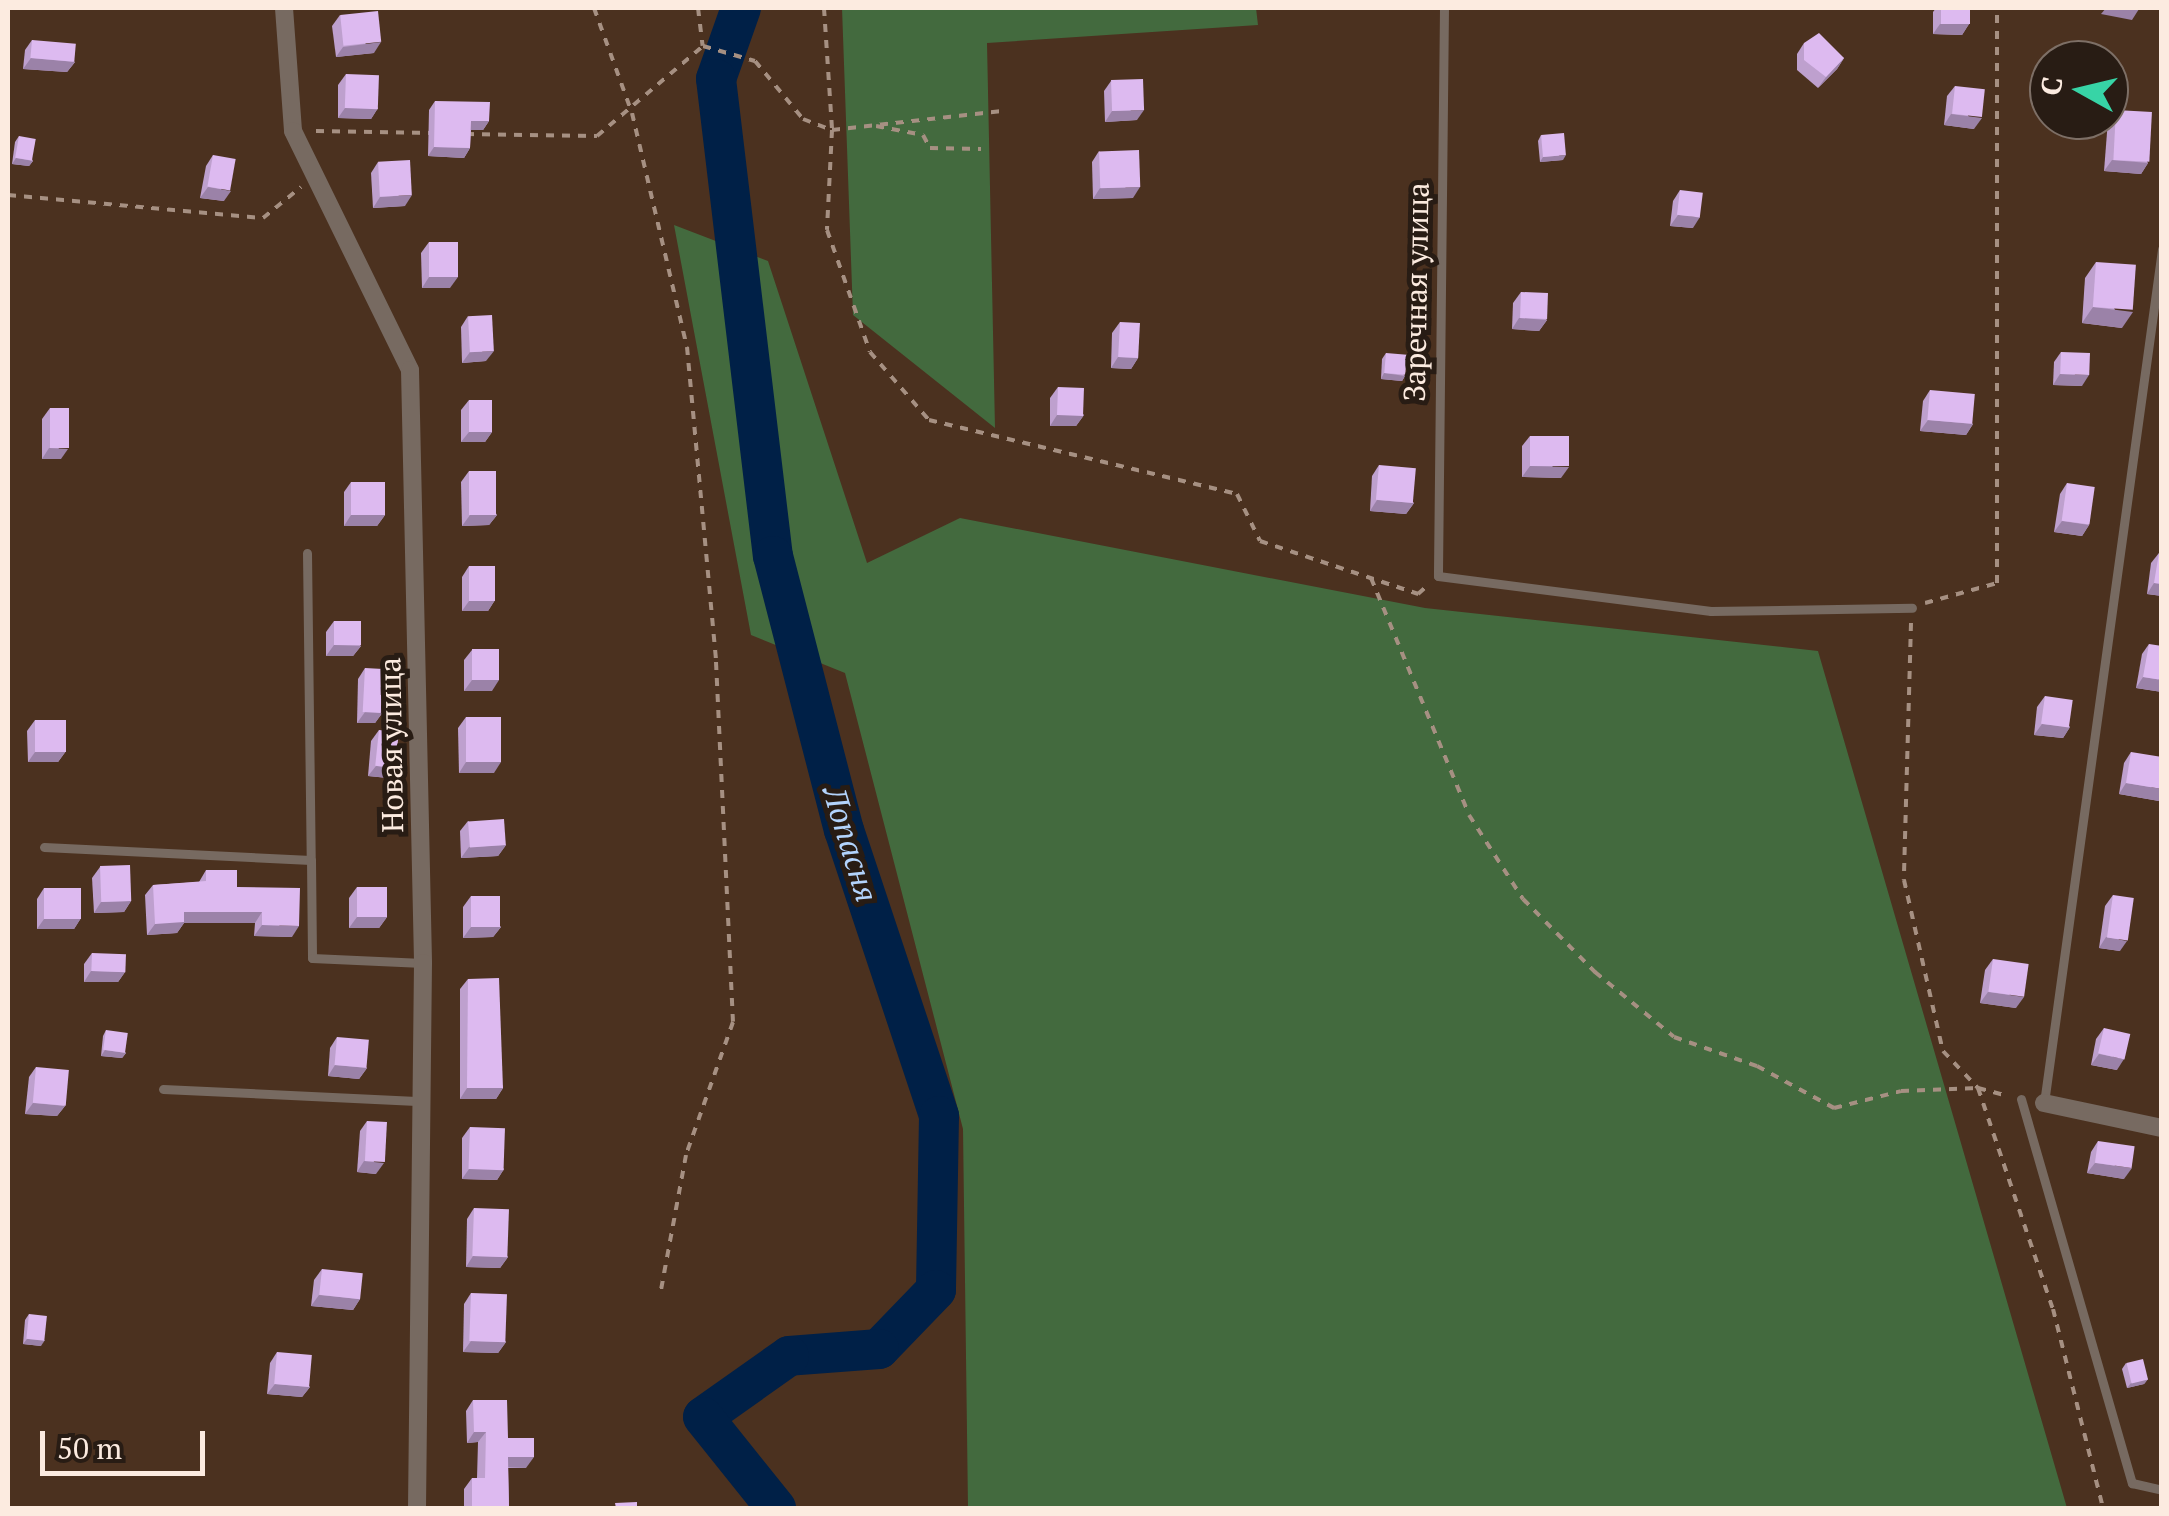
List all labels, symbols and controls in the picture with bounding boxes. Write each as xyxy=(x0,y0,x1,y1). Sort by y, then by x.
north arrow xyxy=(2029,40,2129,140)
text: С xyxy=(2031,74,2070,98)
street label: Заречная улица xyxy=(1396,182,1436,402)
street label: Новая улица xyxy=(371,657,411,833)
water label: Лопасня xyxy=(815,781,887,907)
scale bar xyxy=(45,1411,210,1473)
text: 50 m xyxy=(57,1428,122,1468)

